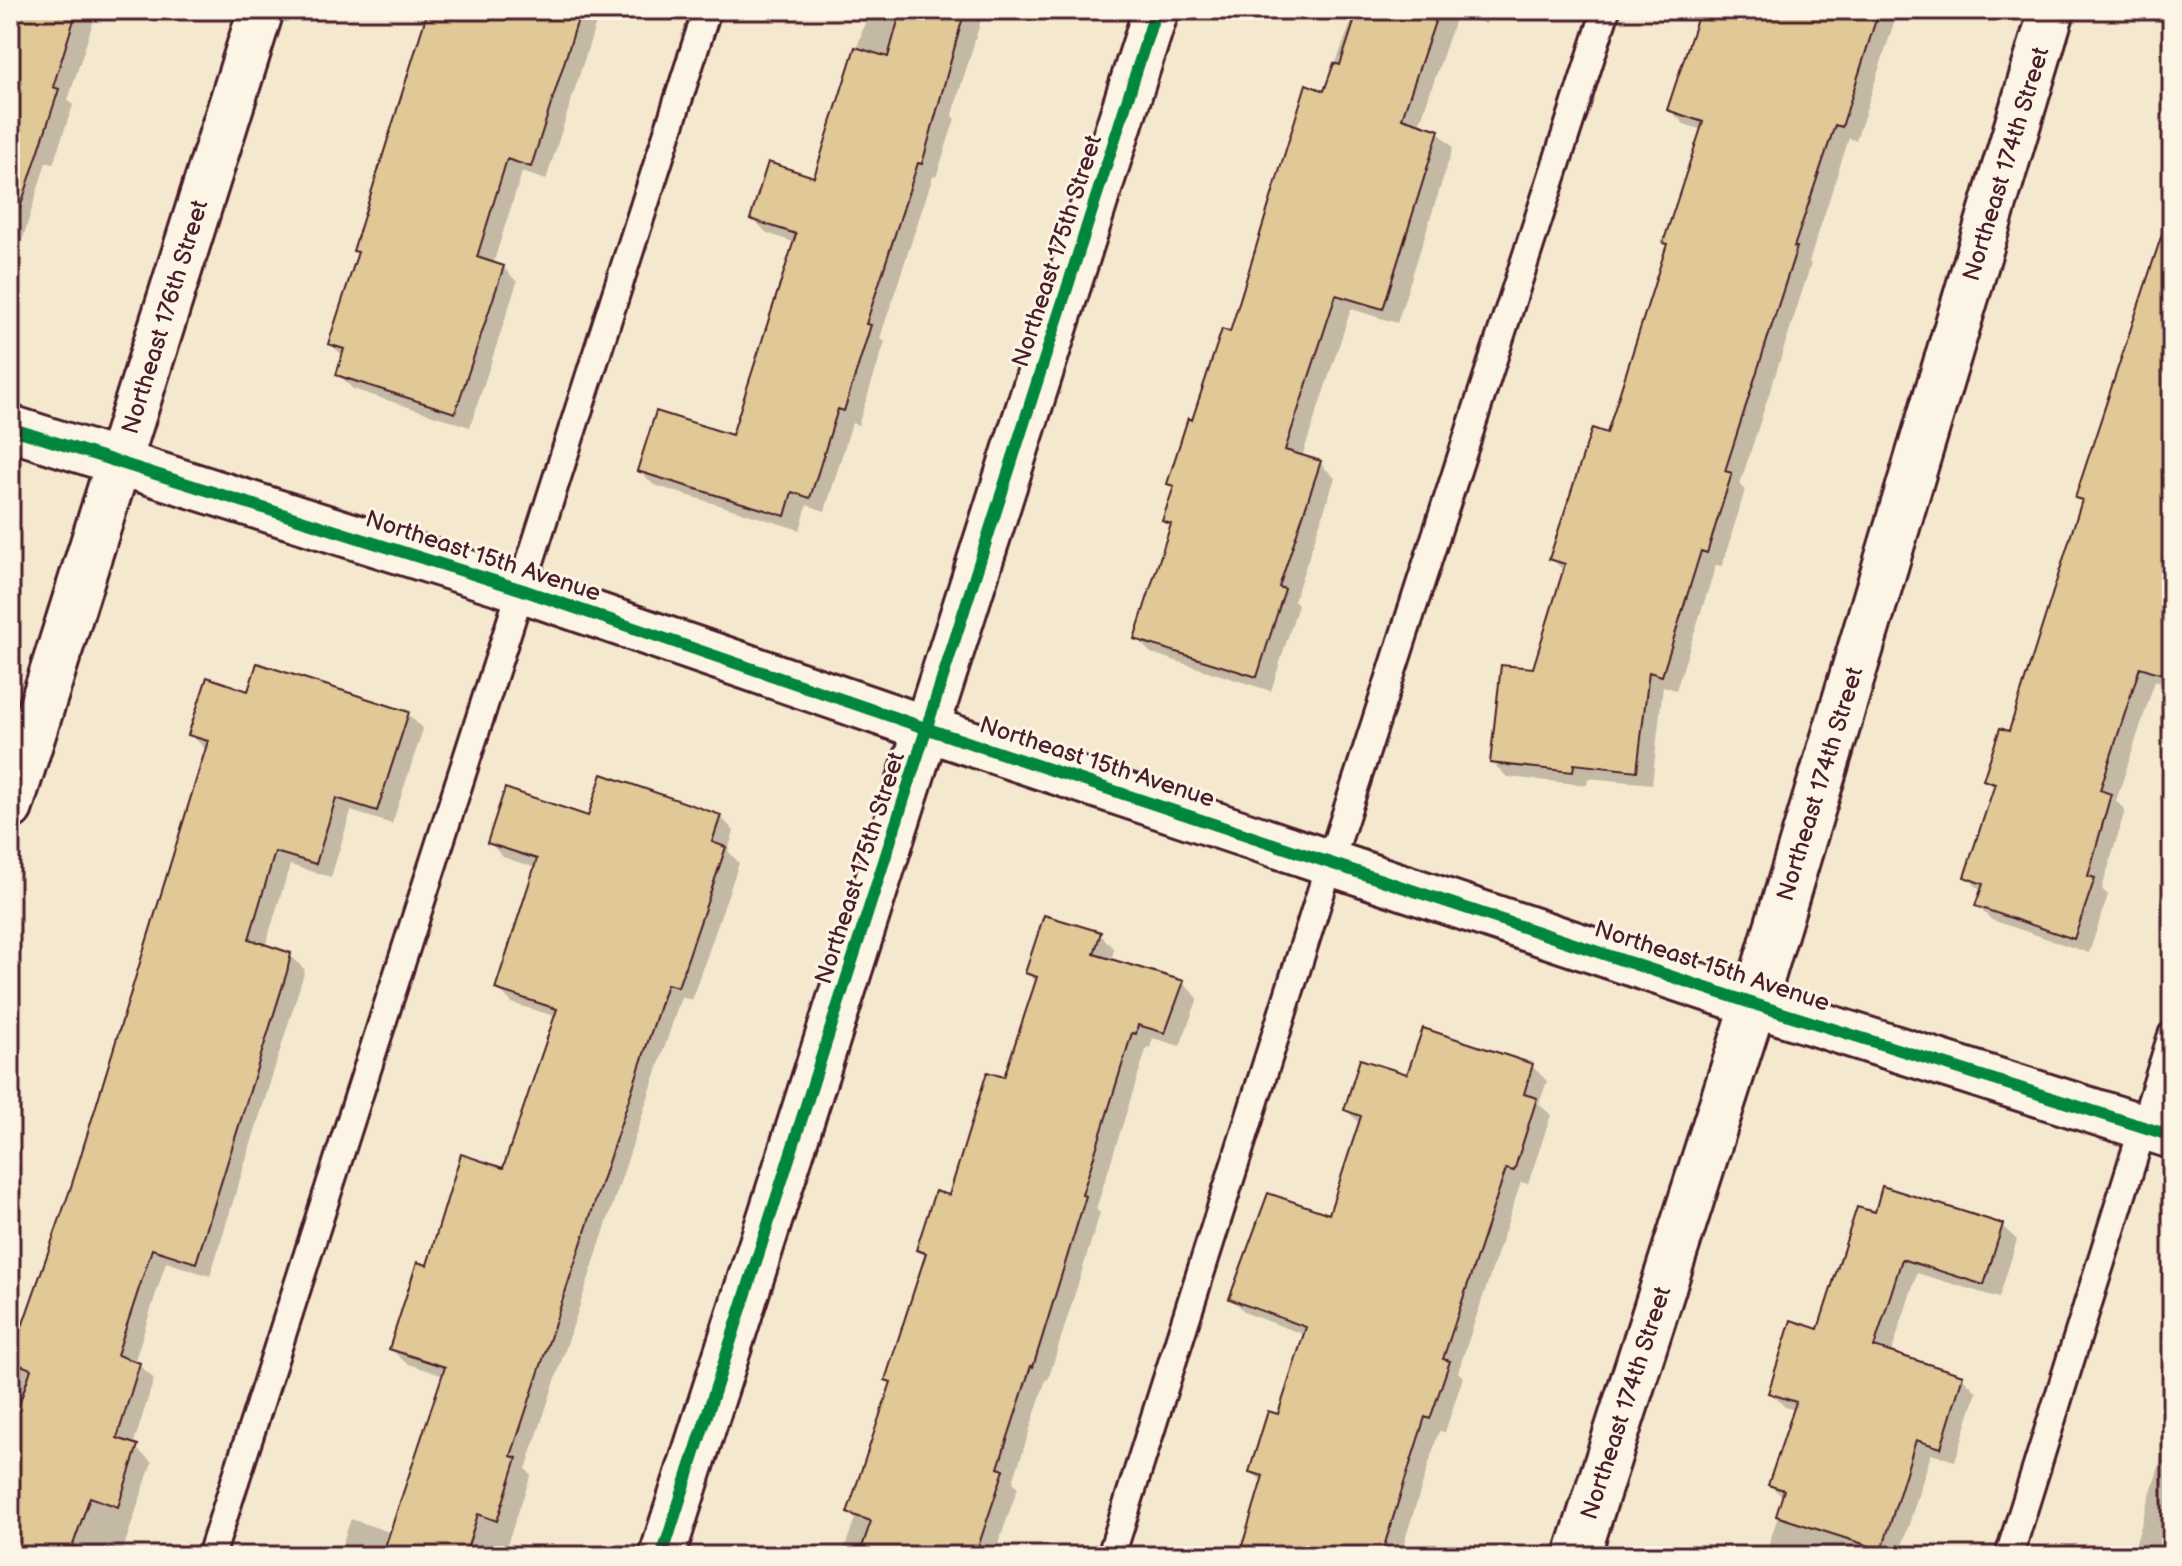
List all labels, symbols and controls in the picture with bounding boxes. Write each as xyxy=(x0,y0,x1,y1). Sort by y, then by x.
street label: Northeast 174th Street xyxy=(1957,43,2056,284)
street label: Northeast 175th Street xyxy=(1006,131,1108,371)
street label: Northeast 176th Street xyxy=(116,196,215,437)
street label: Northeast 15th Avenue xyxy=(362,504,604,608)
street label: Northeast 174th Street xyxy=(1771,663,1870,904)
street label: Northeast 15th Avenue xyxy=(976,710,1218,814)
street label: Northeast 175th Street xyxy=(809,748,911,988)
street label: Northeast 15th Avenue xyxy=(1591,914,1833,1018)
street label: Northeast 174th Street xyxy=(1575,1282,1678,1523)

